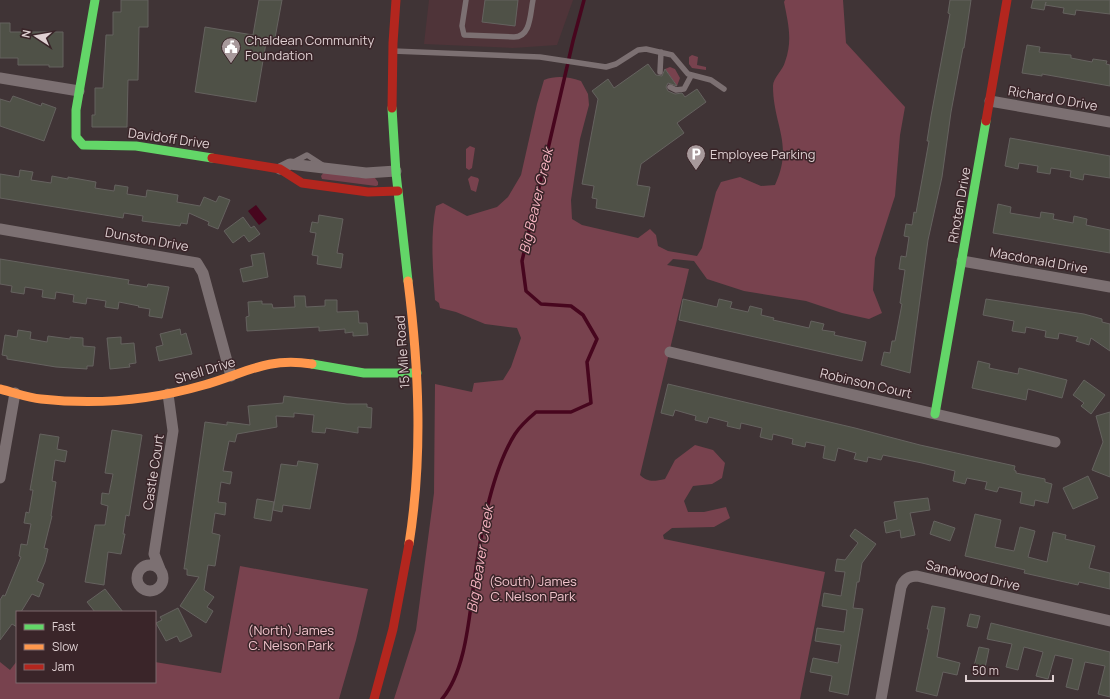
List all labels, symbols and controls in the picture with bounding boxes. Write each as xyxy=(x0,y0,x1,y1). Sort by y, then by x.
north arrow xyxy=(16,16,56,56)
text: N xyxy=(18,28,34,39)
place label: Chaldean Community Foundation xyxy=(245,31,375,64)
public building icon: Chaldean Community Foundation xyxy=(220,36,242,64)
street label: Richard O Drive xyxy=(1007,81,1100,115)
street label: Davidoff Drive xyxy=(127,123,211,153)
parking icon: Employee Parking xyxy=(685,143,707,171)
water label: Big Beaver Creek xyxy=(514,144,557,256)
place label: Employee Parking xyxy=(710,145,815,163)
street label: Rhoten Drive xyxy=(943,165,975,244)
street label: Dunston Drive xyxy=(104,223,190,255)
street label: Macdonald Drive xyxy=(989,243,1090,278)
street label: 15 Mile Road xyxy=(390,315,414,389)
street label: Shell Drive xyxy=(173,352,238,388)
street label: Robinson Court xyxy=(818,364,914,402)
street label: Castle Court xyxy=(138,433,168,511)
water label: Big Beaver Creek xyxy=(462,502,498,614)
street label: Sandwood Drive xyxy=(924,555,1022,595)
park label: (South) James C. Nelson Park xyxy=(489,572,577,605)
legend xyxy=(16,611,156,683)
text: Fast xyxy=(52,618,76,635)
park label: (North) James C. Nelson Park xyxy=(248,621,334,654)
text: Slow xyxy=(52,638,78,655)
scale bar xyxy=(966,657,1053,683)
text: Jam xyxy=(52,658,74,675)
text: 50 m xyxy=(972,662,999,679)

